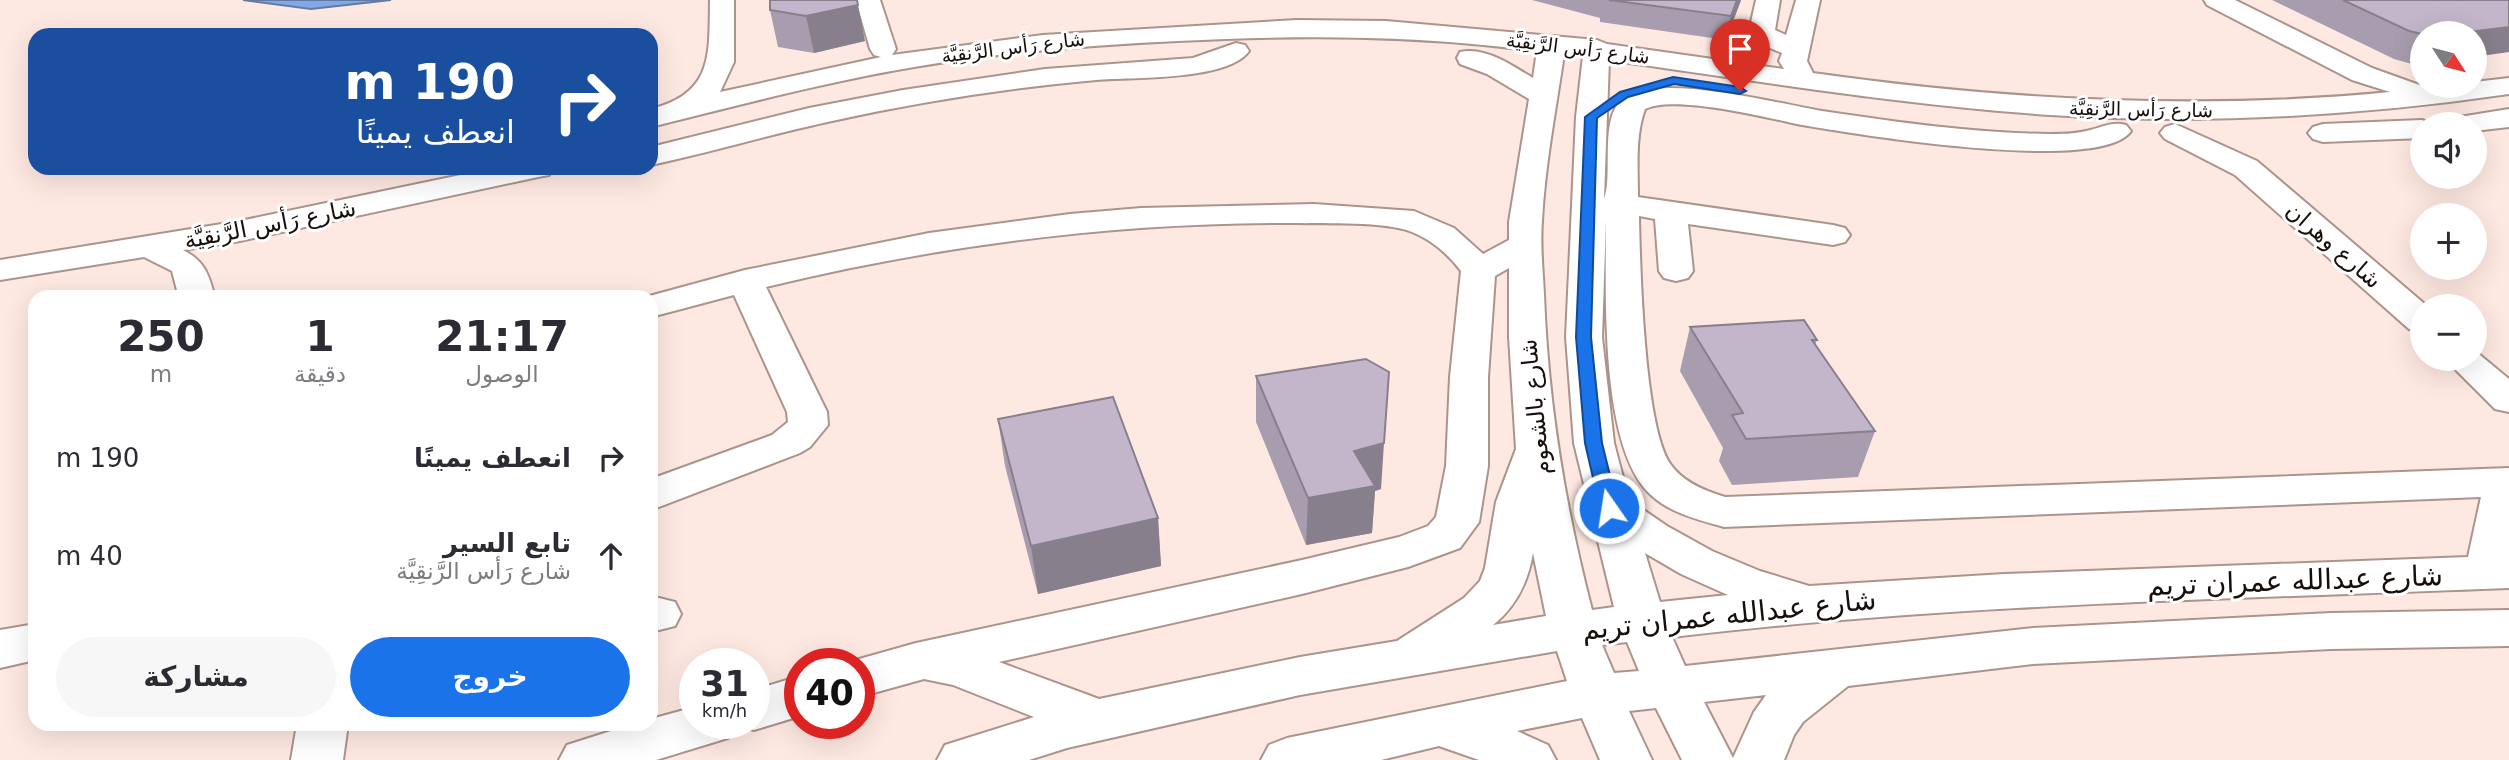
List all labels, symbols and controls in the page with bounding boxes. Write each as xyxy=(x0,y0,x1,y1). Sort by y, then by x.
pin xyxy=(1710,19,1770,91)
north arrow xyxy=(2410,21,2487,98)
map controls xyxy=(2410,21,2487,371)
street label: شارع رَأس الرَّنقِيَّة xyxy=(940,26,1086,68)
street label: شارع رَأس الرَّنقِيَّة xyxy=(1505,27,1651,69)
icon: arrive xyxy=(1721,30,1759,68)
text: 190 m xyxy=(345,54,515,111)
icon: right xyxy=(539,56,630,147)
street label: شارع رَأس الرَّنقِيَّة xyxy=(2069,96,2213,122)
button: sound xyxy=(2410,112,2487,189)
text: انعطف يمينًا xyxy=(356,113,515,151)
street label: شارع رَأس الرَّنقِيَّة xyxy=(181,193,358,254)
street label: شارع وهران xyxy=(2280,197,2387,294)
button: + xyxy=(2410,203,2487,280)
button: − xyxy=(2410,294,2487,371)
text: 250 xyxy=(117,312,205,361)
text: 1 xyxy=(305,312,335,361)
text: 21:17 xyxy=(435,312,569,361)
street label: شارع بالشعوم xyxy=(1515,338,1556,476)
text: m xyxy=(150,361,172,387)
text: دقيقة xyxy=(294,361,346,387)
text: الوصول xyxy=(465,361,539,387)
icon: right xyxy=(592,439,630,477)
text: 190 m xyxy=(56,443,139,473)
text: انعطف يمينًا xyxy=(414,443,571,473)
position arrow xyxy=(1572,471,1646,545)
text: تابع السير xyxy=(443,528,571,558)
icon: ahead xyxy=(592,537,630,575)
text: 40 m xyxy=(56,541,123,571)
text: شارع رَأس الرَّنقِيَّة xyxy=(396,558,571,584)
street label: شارع عبدالله عمران تريم xyxy=(2147,559,2443,602)
street label: شارع عبدالله عمران تريم xyxy=(1580,583,1878,646)
button: مشاركة xyxy=(56,637,336,717)
button: خروج xyxy=(350,637,630,717)
speed limit sign: 40 xyxy=(784,648,875,739)
text: 31 xyxy=(700,664,749,704)
text: km/h xyxy=(702,700,747,721)

